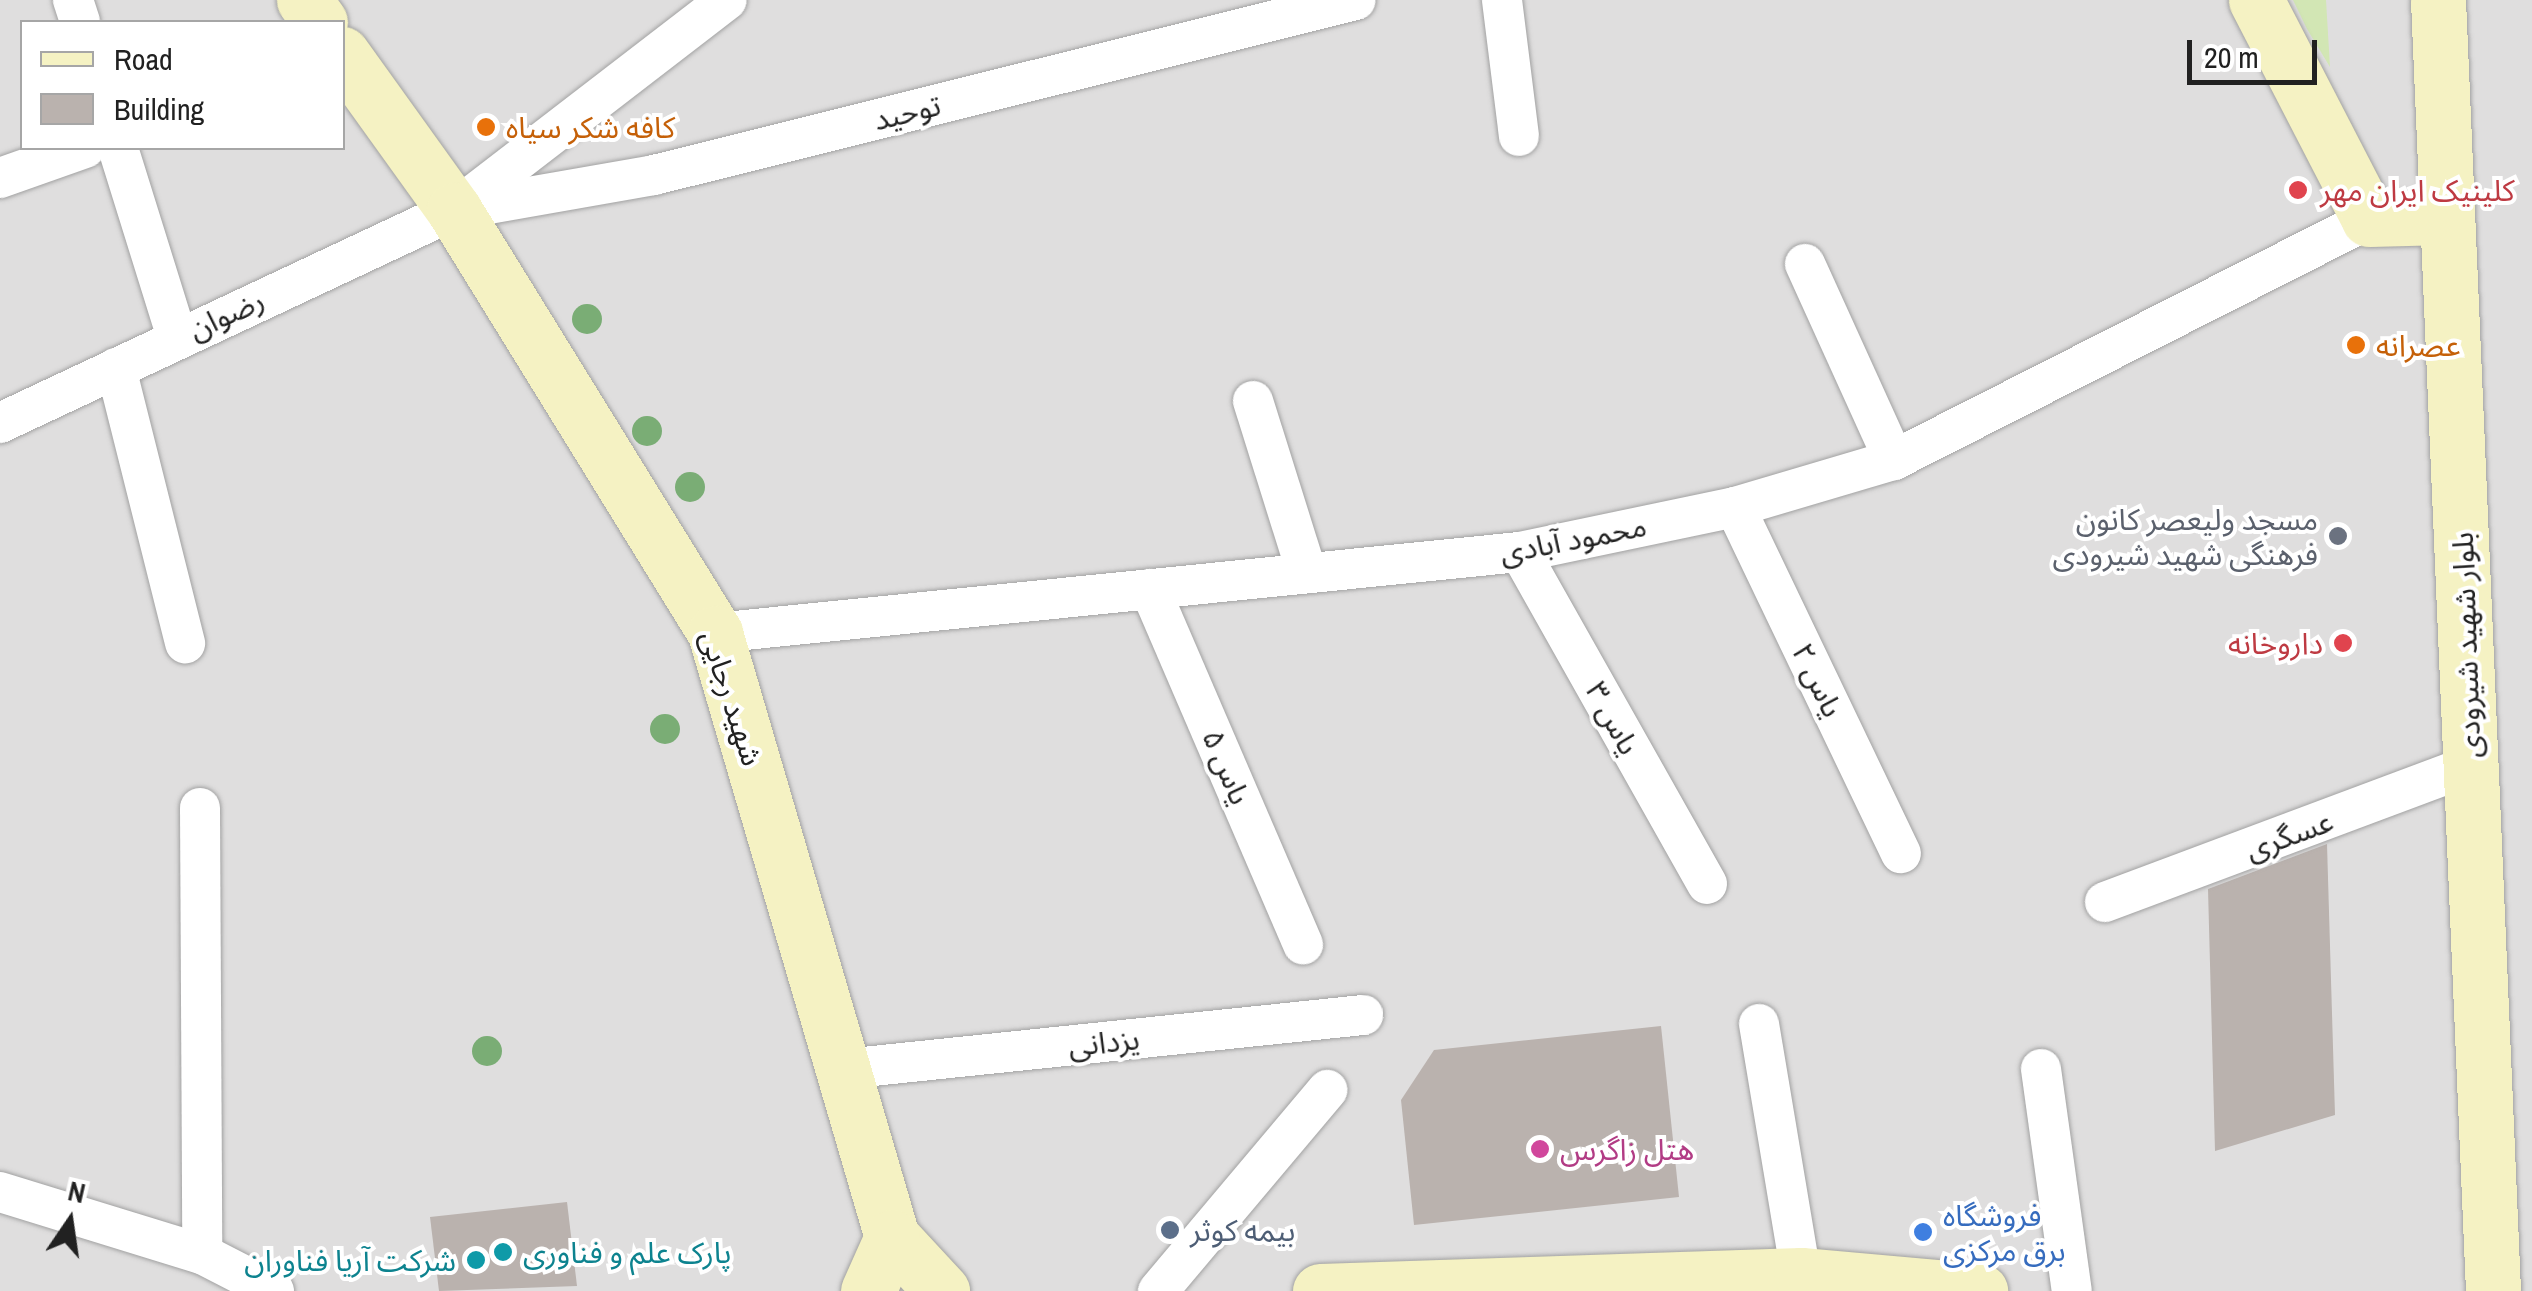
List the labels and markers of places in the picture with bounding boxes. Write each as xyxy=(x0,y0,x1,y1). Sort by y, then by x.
place label: کافه شکر سیاه xyxy=(506,109,675,145)
marker: کافه شکر سیاه xyxy=(475,116,497,138)
place label: کلینیک ایران مهر xyxy=(2320,172,2515,208)
marker: کلینیک ایران مهر xyxy=(2285,177,2311,203)
place label: عصرانه xyxy=(2376,327,2460,363)
marker: عصرانه xyxy=(2345,334,2367,356)
place label: مسجد ولیعصر کانون فرهنگی شهید شیرودی xyxy=(2052,501,2318,572)
marker: مسجد ولیعصر کانون فرهنگی شهید شیرودی xyxy=(2327,525,2349,547)
place label: داروخانه xyxy=(2228,625,2323,661)
marker: داروخانه xyxy=(2332,632,2354,654)
place label: هتل زاگرس xyxy=(1560,1131,1694,1167)
marker: هتل زاگرس xyxy=(1529,1138,1551,1160)
place label: فروشگاه برق مرکزی xyxy=(1943,1197,2066,1268)
place label: بیمه کوثر xyxy=(1190,1212,1295,1248)
marker: بیمه کوثر xyxy=(1159,1219,1181,1241)
marker: فروشگاه برق مرکزی xyxy=(1912,1221,1934,1243)
place label: پارک علم و فناوری xyxy=(523,1234,731,1270)
marker: پارک علم و فناوری xyxy=(492,1241,514,1263)
place label: شرکت آریا فناوران xyxy=(244,1242,456,1278)
marker: شرکت آریا فناوران xyxy=(465,1249,487,1271)

